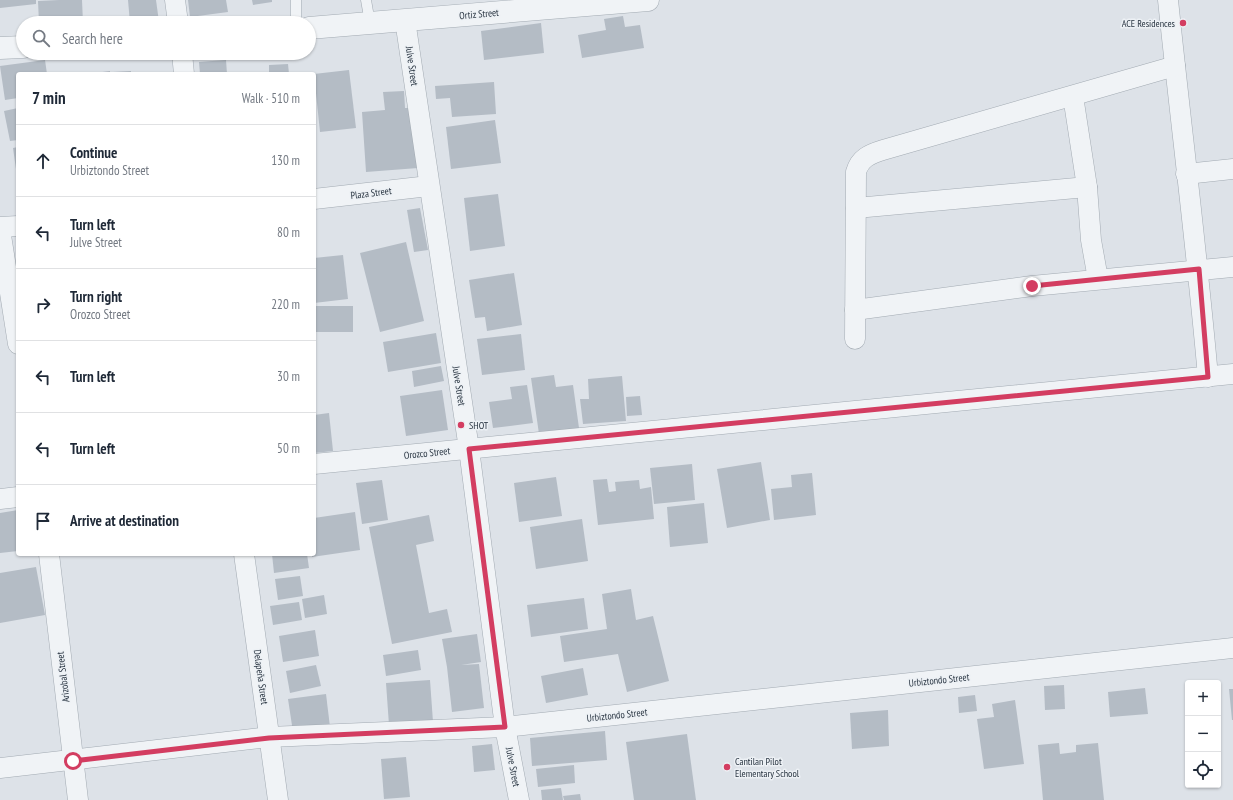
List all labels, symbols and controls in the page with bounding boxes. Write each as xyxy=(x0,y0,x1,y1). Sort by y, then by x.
street label: Ortiz Street xyxy=(459,6,500,22)
search box xyxy=(16,16,316,60)
place label: ACE Residences xyxy=(1122,17,1176,30)
marker: ACE Residences xyxy=(1178,18,1188,28)
icon: search xyxy=(30,27,52,49)
text: Search here xyxy=(62,29,123,48)
street label: Julve Street xyxy=(403,44,421,87)
text: 7 min xyxy=(32,87,66,109)
text: Walk · 510 m xyxy=(242,90,300,107)
text: Continue xyxy=(70,143,117,162)
icon: ahead xyxy=(32,150,54,172)
text: 130 m xyxy=(271,152,300,169)
text: Urbiztondo Street xyxy=(70,162,149,179)
street label: Plaza Street xyxy=(350,184,393,202)
text: Turn left xyxy=(70,215,115,234)
icon: left xyxy=(32,222,54,244)
text: 80 m xyxy=(277,224,300,241)
text: Julve Street xyxy=(70,234,122,251)
route end xyxy=(1023,277,1041,295)
text: Turn right xyxy=(70,287,122,306)
icon: right xyxy=(32,294,54,316)
text: 220 m xyxy=(271,296,300,313)
text: Orozco Street xyxy=(70,306,130,323)
street label: Julve Street xyxy=(449,364,469,407)
icon: left xyxy=(32,366,54,388)
text: Turn left xyxy=(70,367,115,386)
text: 30 m xyxy=(277,368,300,385)
place label: SHOT xyxy=(469,419,489,432)
marker: SHOT xyxy=(456,420,466,430)
icon: left xyxy=(32,438,54,460)
text: Turn left xyxy=(70,439,115,458)
text: 50 m xyxy=(277,440,300,457)
street label: Orozco Street xyxy=(403,444,451,462)
icon: arrive xyxy=(32,510,54,532)
text: Arrive at destination xyxy=(70,511,179,530)
street label: Delapeña Street xyxy=(251,649,271,706)
street label: Arizobal Street xyxy=(53,651,73,703)
street label: Urbiztondo Street xyxy=(908,670,970,690)
map controls xyxy=(1185,680,1221,788)
button: + xyxy=(1185,680,1221,716)
street label: Urbiztondo Street xyxy=(586,705,648,725)
button: − xyxy=(1185,716,1221,752)
street label: Julve Street xyxy=(503,745,523,788)
route start xyxy=(64,752,82,770)
button: locate xyxy=(1185,752,1221,788)
place label: Cantilan Pilot Elementary School xyxy=(735,755,800,780)
marker: Cantilan Pilot Elementary School xyxy=(722,762,732,772)

